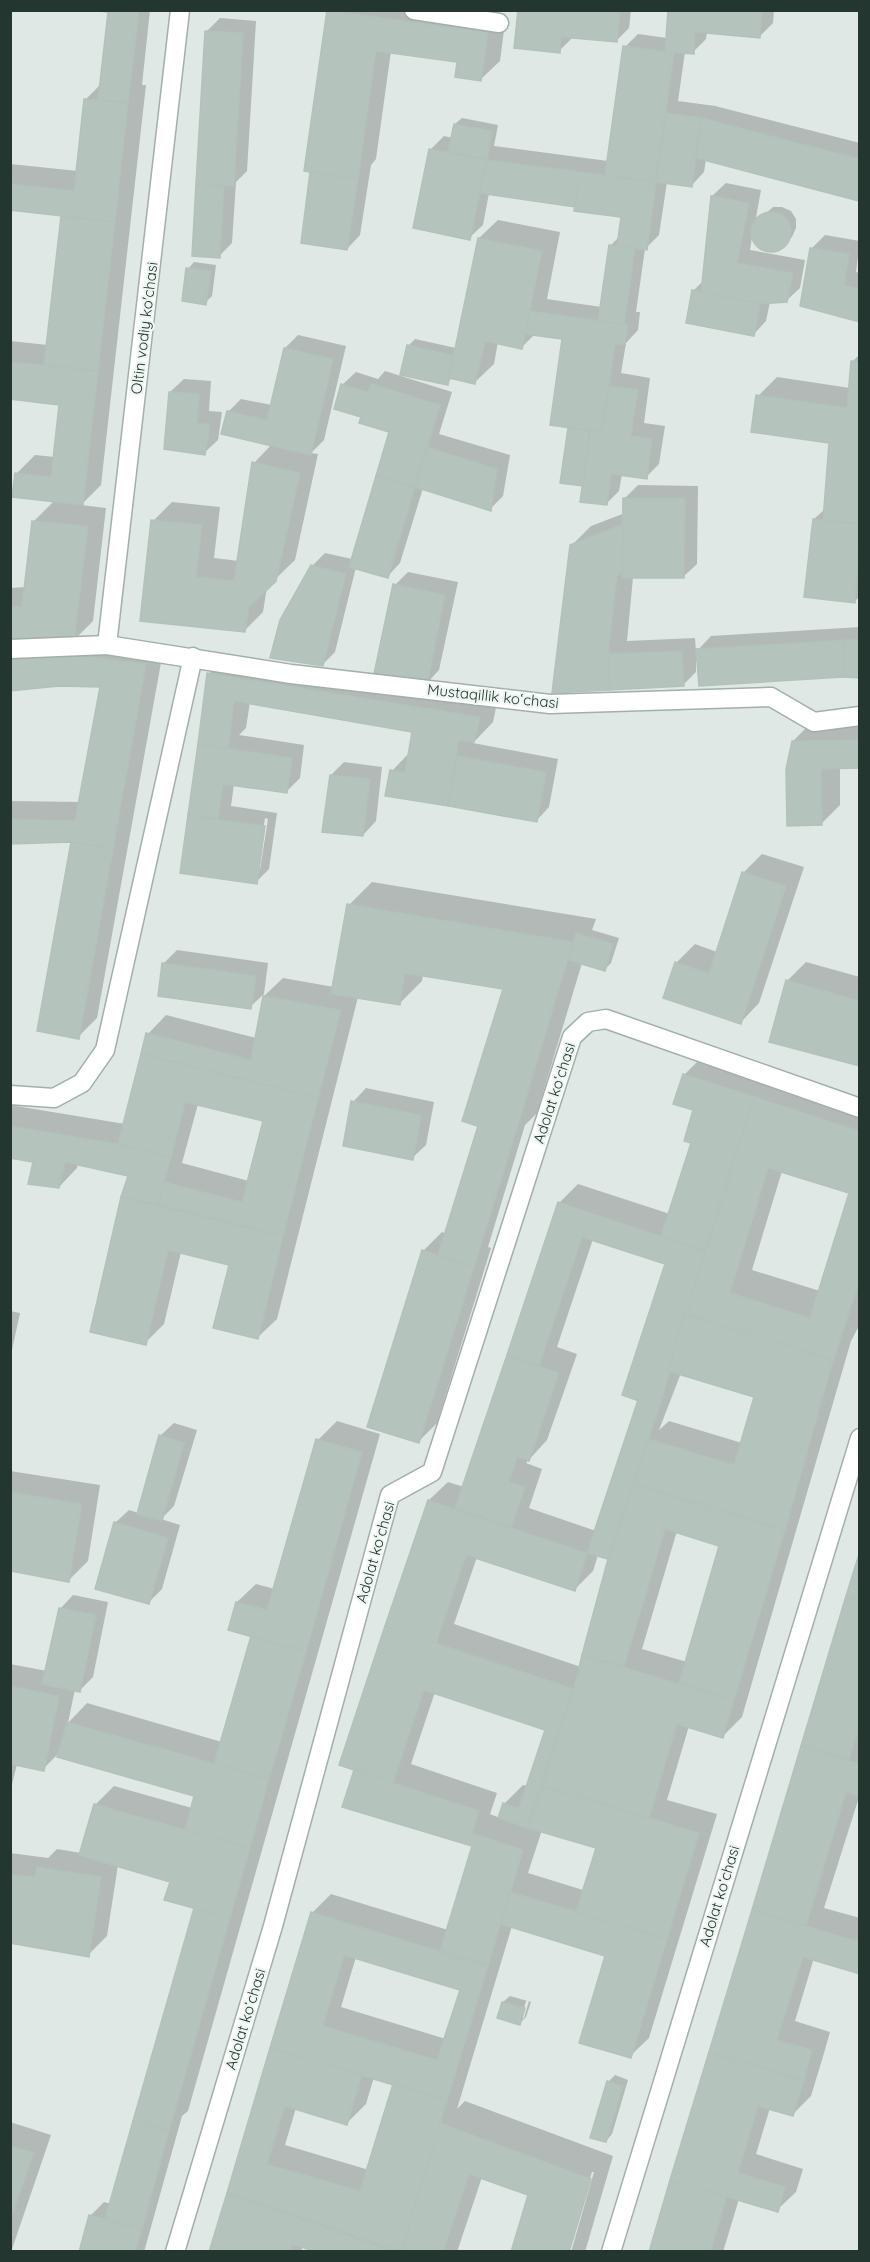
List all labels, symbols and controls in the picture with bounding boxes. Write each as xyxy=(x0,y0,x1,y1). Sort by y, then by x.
street label: Oltin vodiy ko'chasi xyxy=(126,261,162,395)
street label: Mustaqillik ko‘chasi xyxy=(426,680,560,712)
street label: Adolat koʻchasi xyxy=(529,1040,579,1146)
street label: Adolat koʻchasi xyxy=(351,1499,399,1605)
street label: Adolat koʻchasi xyxy=(695,1843,743,1949)
street label: Adolat koʻchasi xyxy=(221,1966,269,2072)

